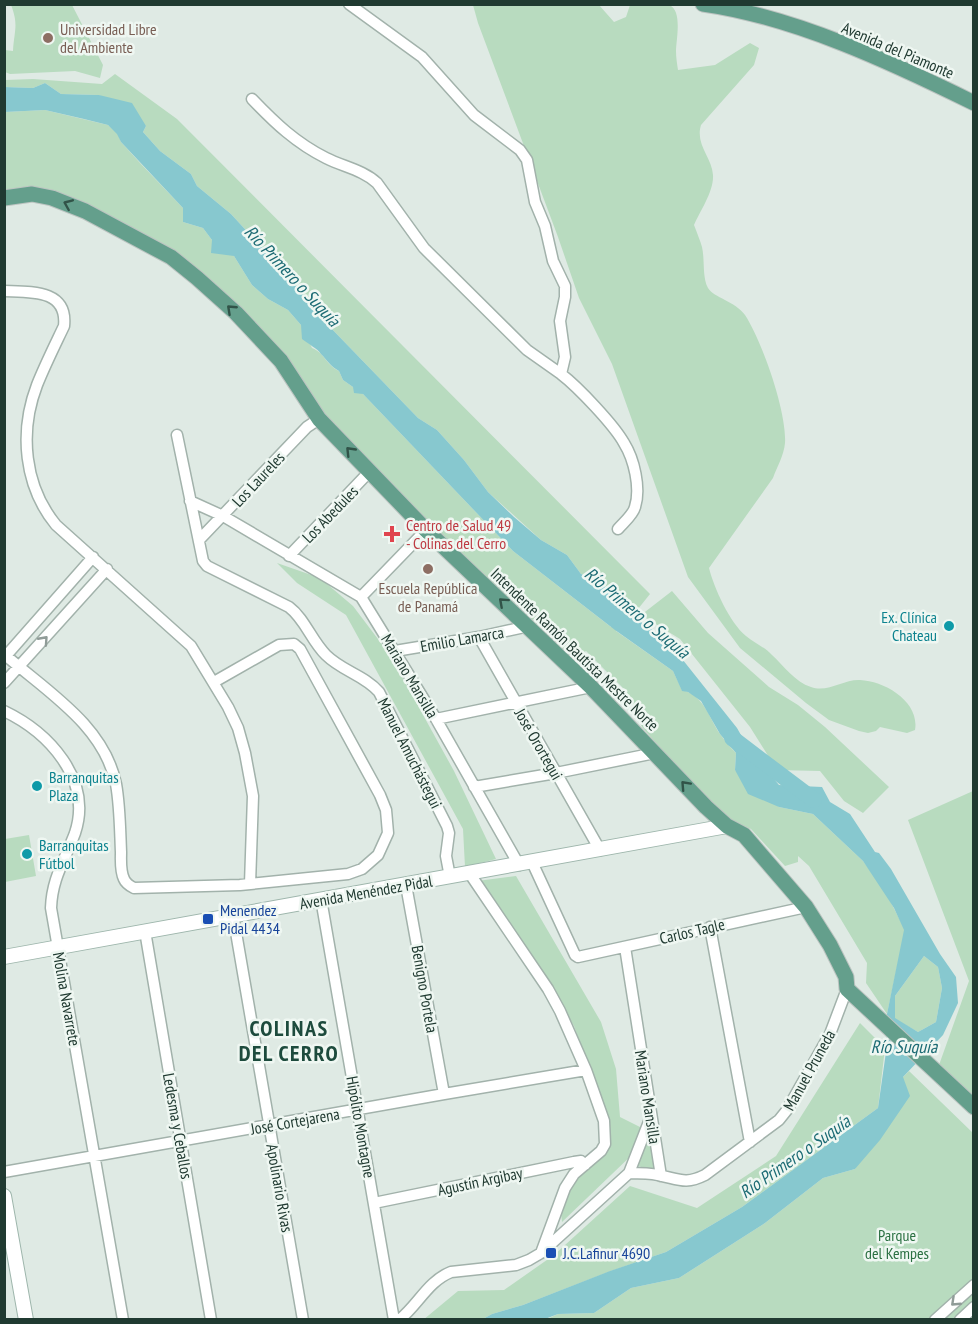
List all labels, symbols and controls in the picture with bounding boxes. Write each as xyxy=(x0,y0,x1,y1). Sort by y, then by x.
street label: Avenida del Piamonte xyxy=(839,17,957,83)
place label: Universidad Libre del Ambiente xyxy=(60,19,157,57)
marker: Universidad Libre del Ambiente xyxy=(41,31,55,45)
one-way arrow xyxy=(64,200,75,212)
water label: Río Primero o Suquía xyxy=(240,220,346,332)
one-way arrow xyxy=(227,305,238,316)
street label: Los Laureles xyxy=(227,447,289,511)
one-way arrow xyxy=(346,447,357,458)
street label: Los Abedules xyxy=(298,481,362,547)
place label: Centro de Salud 49 - Colinas del Cerro xyxy=(406,515,511,553)
marker: Centro de Salud 49 - Colinas del Cerro xyxy=(383,525,401,543)
marker: Escuela República de Panamá xyxy=(421,562,435,576)
water label: Río Primero o Suquía xyxy=(580,562,695,664)
street label: Intendente Ramón Bautista Mestre Norte xyxy=(487,563,663,735)
place label: Escuela República de Panamá xyxy=(379,578,477,616)
one-way arrow xyxy=(500,599,511,610)
place label: Ex. Clínica Chateau xyxy=(881,607,937,645)
marker: Ex. Clínica Chateau xyxy=(942,619,956,633)
street label: Emilio Lamarca xyxy=(419,622,505,656)
street label: Mariano Mansilla xyxy=(377,630,443,722)
one-way arrow xyxy=(37,636,48,646)
street label: Manuel Amuchástegui xyxy=(374,694,446,812)
street label: José Orortegui xyxy=(510,704,567,783)
place label: Barranquitas Plaza xyxy=(49,767,119,805)
marker: Barranquitas Plaza xyxy=(30,779,44,793)
one-way arrow xyxy=(682,781,693,792)
place label: Barranquitas Fútbol xyxy=(39,835,109,873)
marker: Barranquitas Fútbol xyxy=(20,847,34,861)
street label: Avenida Menéndez Pidal xyxy=(298,870,434,914)
place label: Menendez Pidal 4434 xyxy=(220,900,280,938)
marker: Menendez Pidal 4434 xyxy=(201,912,215,926)
street label: Carlos Tagle xyxy=(657,914,727,948)
street label: Benigno Portela xyxy=(407,944,443,1034)
street label: Molina Navarrete xyxy=(49,950,85,1048)
district label: COLINAS DEL CERRO xyxy=(239,1014,339,1067)
street label: Manuel Pruneda xyxy=(779,1026,839,1114)
water label: Río Suquía xyxy=(871,1035,938,1058)
street label: Mariano Mansilla xyxy=(631,1049,665,1145)
street label: Ledesma y Ceballos xyxy=(159,1071,197,1181)
street label: Hipólito Montagne xyxy=(342,1074,380,1180)
street label: José Cortejarena xyxy=(248,1103,341,1139)
water label: Río Primero o Suquía xyxy=(735,1109,855,1203)
street label: Apolinario Rivas xyxy=(262,1142,298,1234)
street label: Agustín Argibay xyxy=(436,1162,524,1200)
park label: Parque del Kempes xyxy=(865,1225,929,1263)
place label: J.C.Lafinur 4690 xyxy=(562,1243,650,1263)
marker: J.C.Lafinur 4690 xyxy=(544,1246,558,1260)
one-way arrow xyxy=(951,1295,962,1306)

